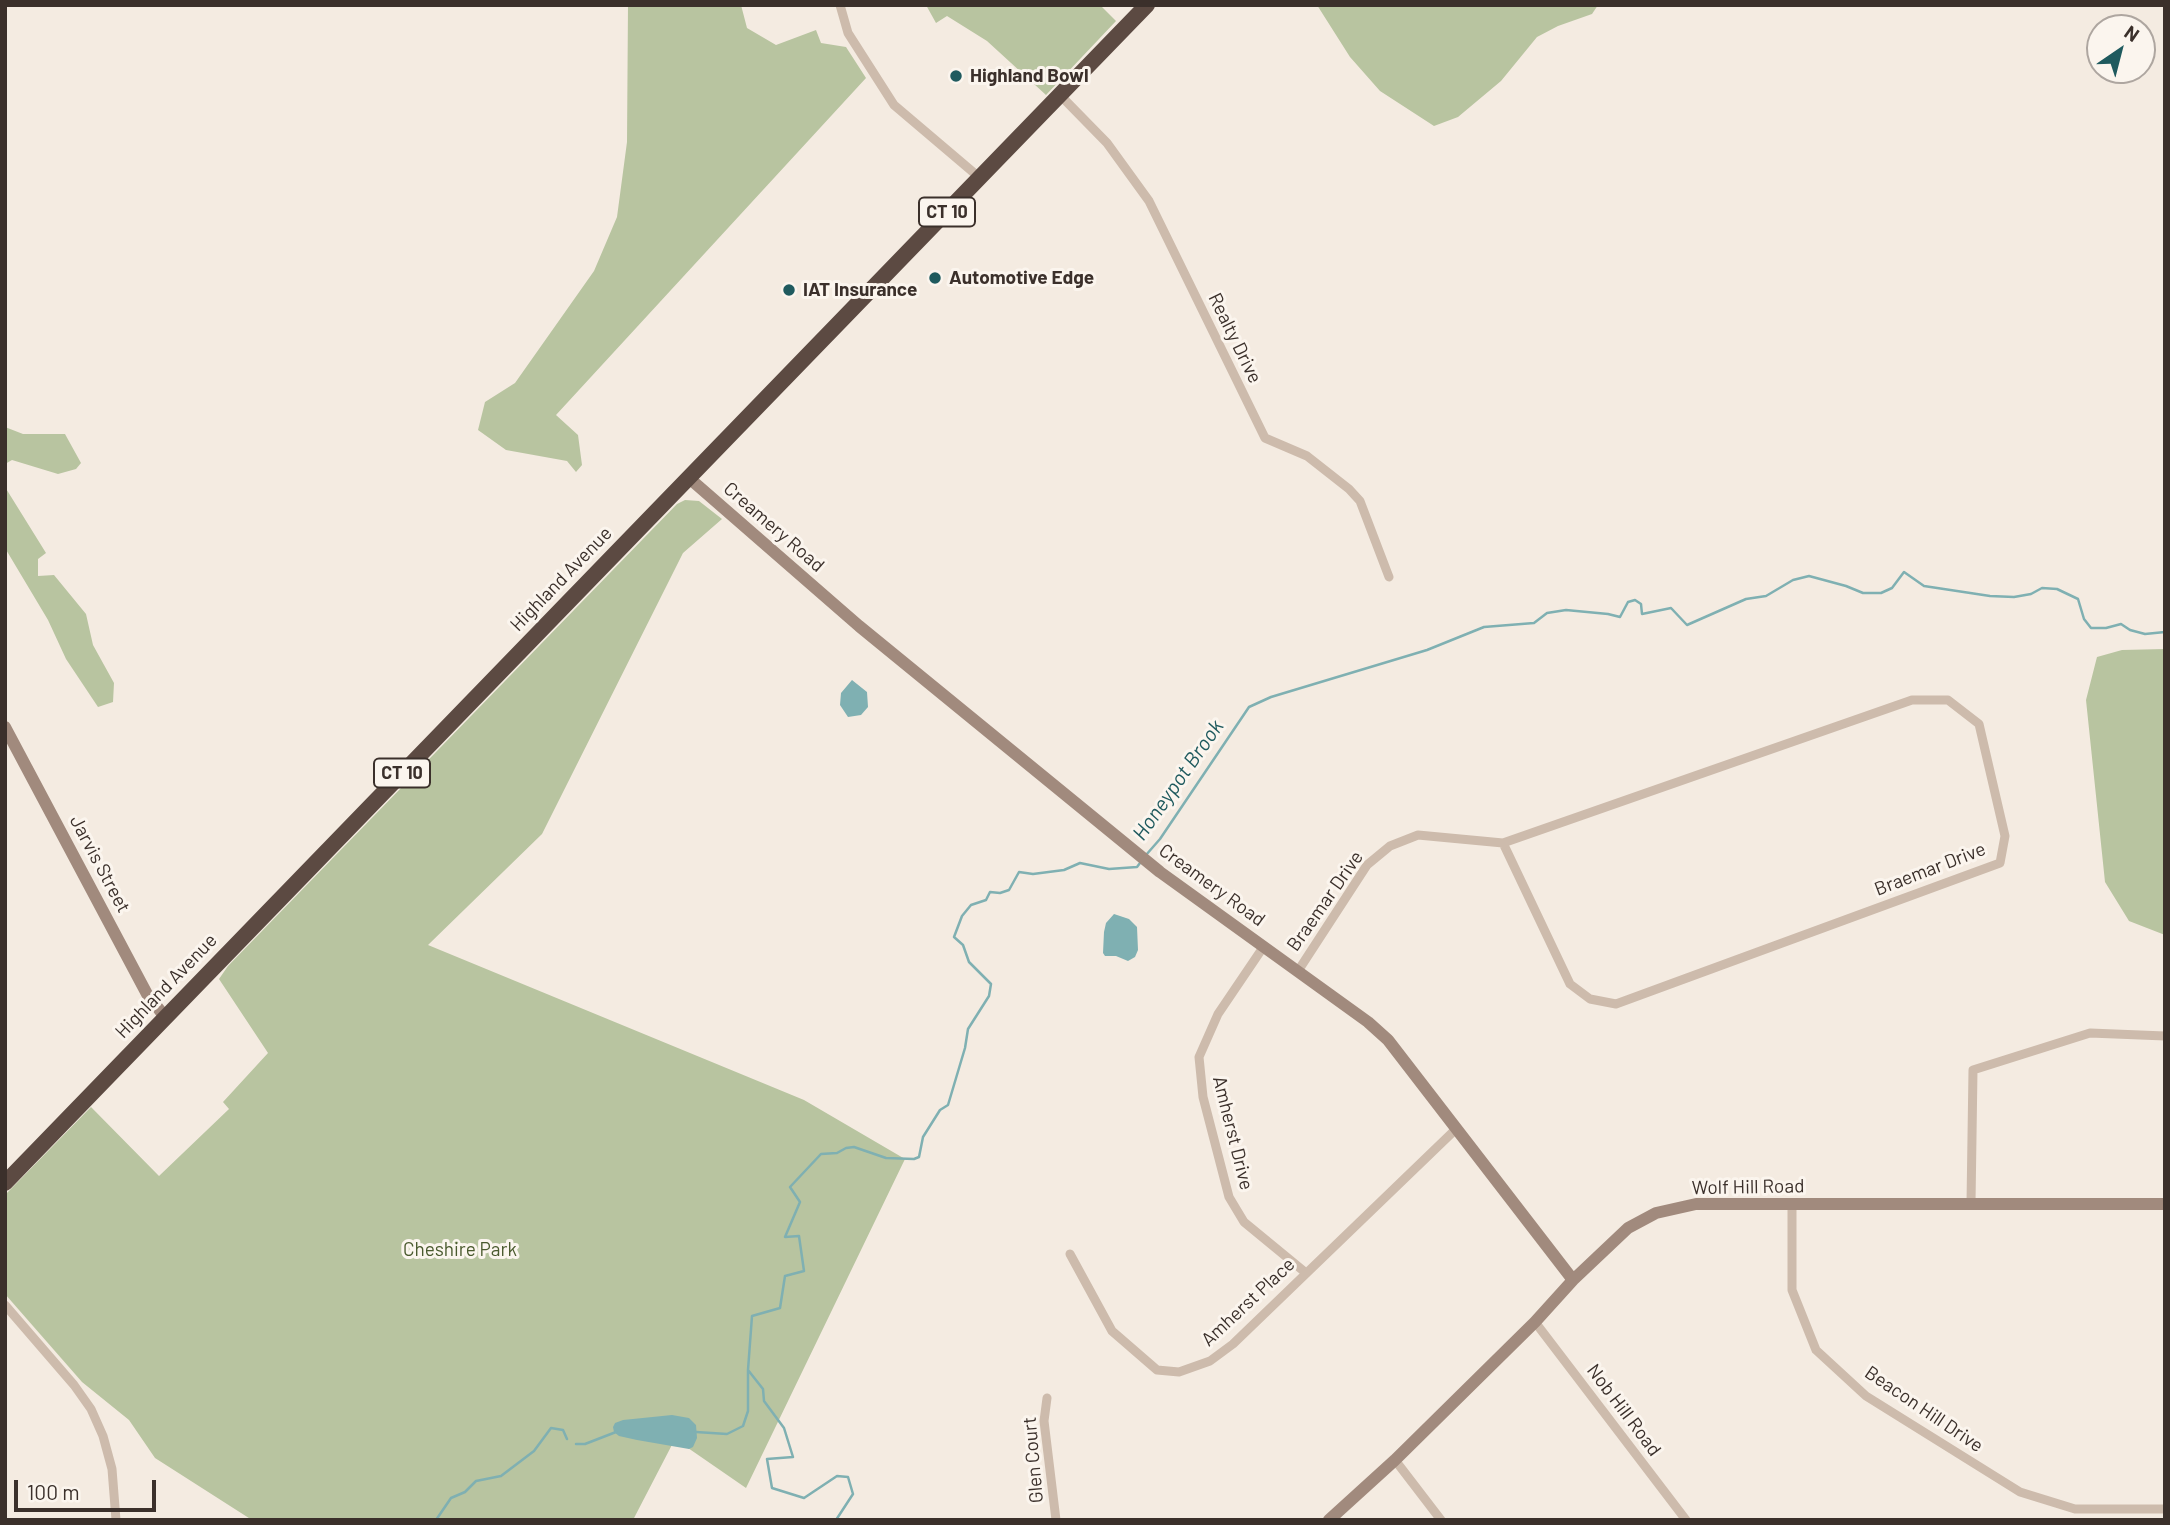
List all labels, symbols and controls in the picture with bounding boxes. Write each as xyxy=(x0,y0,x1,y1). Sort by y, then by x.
north arrow xyxy=(2086,14,2156,84)
text: N xyxy=(2120,20,2144,46)
place label: Highland Bowl xyxy=(970,65,1089,87)
marker: Highland Bowl xyxy=(948,68,964,84)
road number: CT 10 xyxy=(919,197,975,226)
place label: Automotive Edge xyxy=(949,267,1094,289)
marker: Automotive Edge xyxy=(927,270,943,286)
place label: IAT Insurance xyxy=(803,279,917,301)
marker: IAT Insurance xyxy=(781,282,797,298)
street label: Realty Drive xyxy=(1203,289,1267,387)
street label: Creamery Road xyxy=(719,477,829,577)
street label: Highland Avenue xyxy=(505,522,617,636)
water label: Honeypot Brook xyxy=(1127,715,1229,845)
road number: CT 10 xyxy=(374,758,430,788)
street label: Jarvis Street xyxy=(65,811,135,917)
street label: Braemar Drive xyxy=(1871,837,1989,901)
street label: Creamery Road xyxy=(1154,839,1270,931)
street label: Braemar Drive xyxy=(1282,847,1368,955)
street label: Highland Avenue xyxy=(110,929,222,1043)
street label: Amherst Drive xyxy=(1208,1074,1258,1192)
street label: Wolf Hill Road xyxy=(1691,1175,1805,1199)
park label: Cheshire Park xyxy=(403,1239,517,1261)
street label: Amherst Place xyxy=(1197,1253,1299,1351)
street label: Nob Hill Road xyxy=(1582,1360,1666,1460)
street label: Beacon Hill Drive xyxy=(1860,1361,1988,1457)
street label: Glen Court xyxy=(1018,1416,1048,1504)
scale bar xyxy=(18,1466,159,1510)
text: 100 m xyxy=(27,1479,80,1504)

